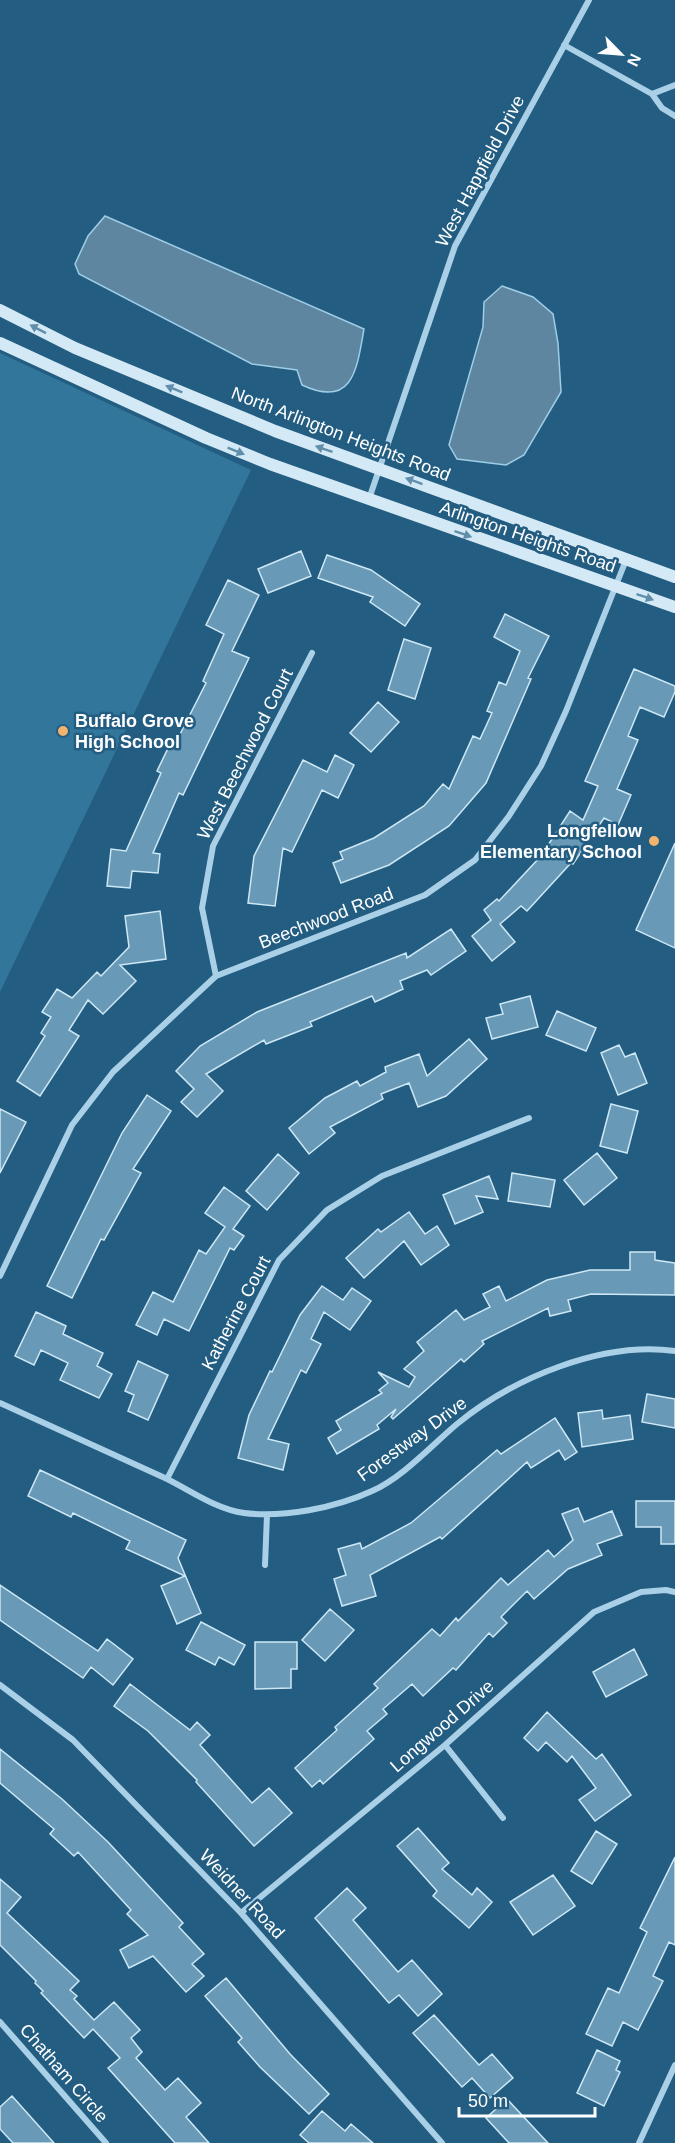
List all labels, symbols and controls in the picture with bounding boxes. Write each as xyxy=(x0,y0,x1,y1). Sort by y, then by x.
north arrow xyxy=(591,24,651,84)
text: N xyxy=(624,51,644,69)
street label: West Happfield Drive xyxy=(432,92,528,250)
one-way arrow xyxy=(29,324,46,334)
street label: North Arlington Heights Road xyxy=(229,383,453,485)
one-way arrow xyxy=(165,384,183,393)
one-way arrow xyxy=(315,443,333,453)
one-way arrow xyxy=(227,447,245,456)
one-way arrow xyxy=(405,476,423,485)
street label: Arlington Heights Road xyxy=(437,497,619,577)
one-way arrow xyxy=(454,529,472,539)
one-way arrow xyxy=(636,593,654,603)
street label: West Beechwood Court xyxy=(193,665,297,843)
place label: Buffalo Grove High School xyxy=(75,711,194,752)
marker: Buffalo Grove High School xyxy=(56,724,70,738)
place label: Longfellow Elementary School xyxy=(480,821,643,862)
marker: Longfellow Elementary School xyxy=(647,834,661,848)
street label: Beechwood Road xyxy=(256,883,396,953)
street label: Katherine Court xyxy=(198,1253,274,1373)
street label: Forestway Drive xyxy=(354,1393,470,1485)
street label: Longwood Drive xyxy=(386,1676,498,1776)
street label: Weidner Road xyxy=(196,1845,288,1943)
street label: Chatham Circle xyxy=(16,2020,112,2126)
scale bar xyxy=(459,2080,596,2118)
text: 50 m xyxy=(468,2091,508,2111)

